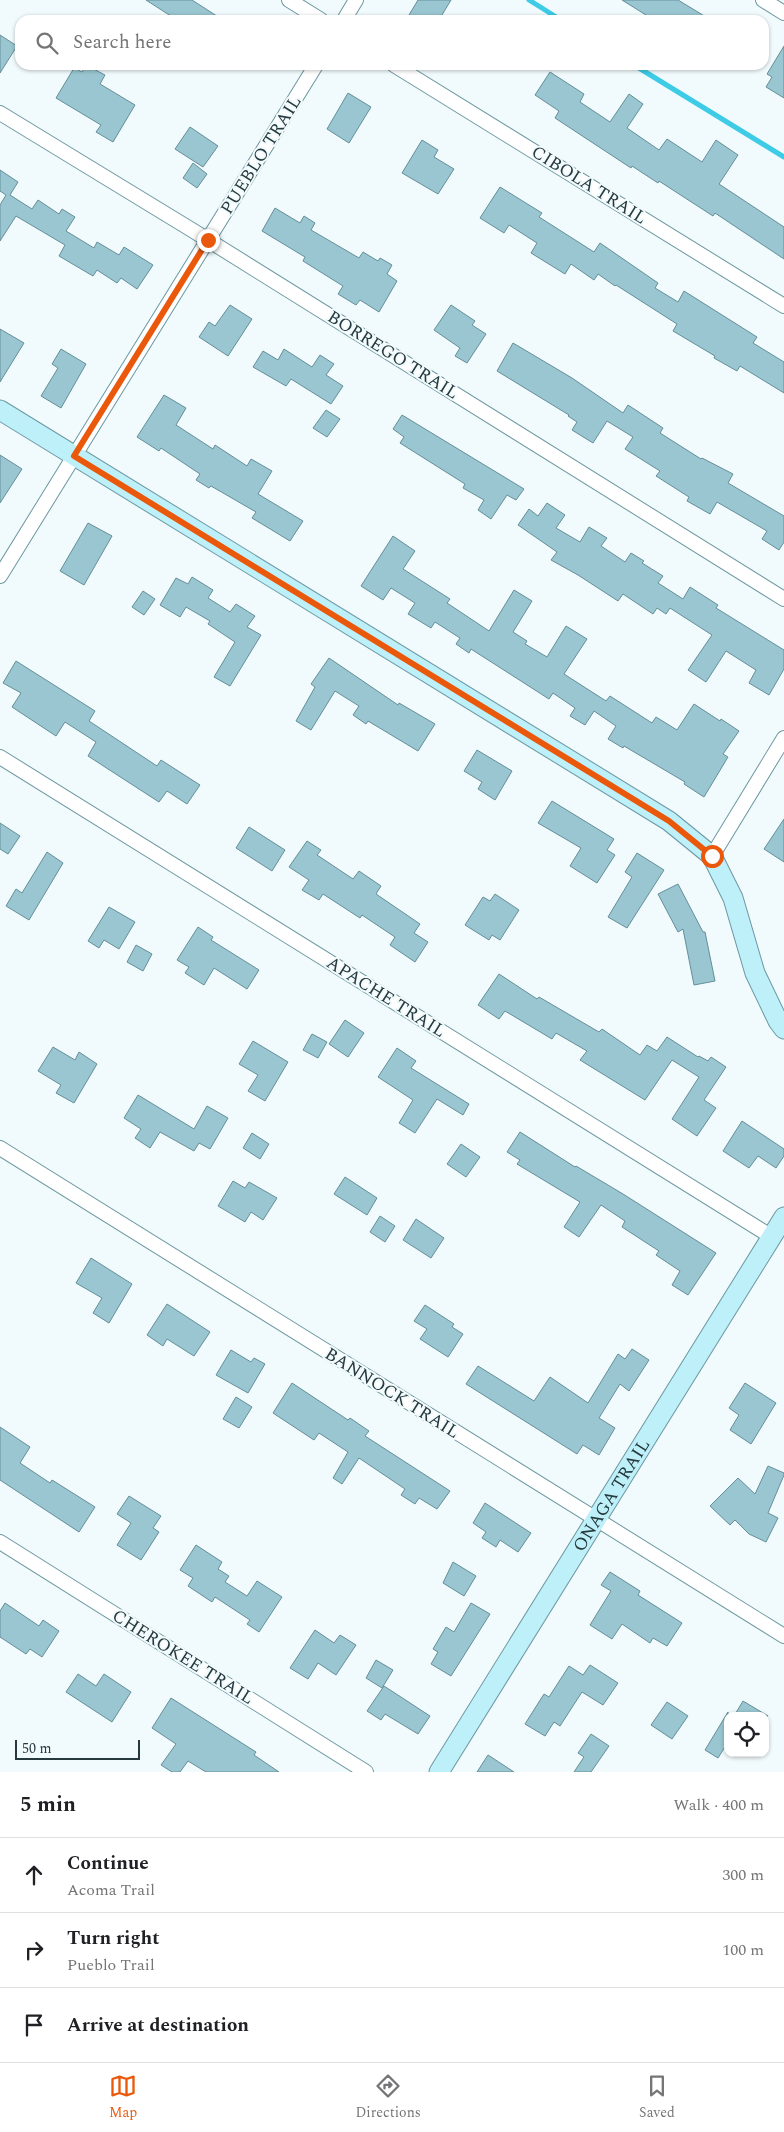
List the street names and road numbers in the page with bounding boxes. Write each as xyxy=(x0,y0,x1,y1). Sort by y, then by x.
street label: PUEBLO TRAIL xyxy=(214,90,308,220)
street label: CIBOLA TRAIL xyxy=(526,139,652,231)
street label: BORREGO TRAIL xyxy=(322,304,464,406)
street label: APACHE TRAIL xyxy=(321,949,451,1045)
street label: BANNOCK TRAIL xyxy=(319,1341,465,1445)
street label: ONAGA TRAIL xyxy=(566,1433,657,1557)
street label: CHEROKEE TRAIL xyxy=(107,1602,259,1712)

